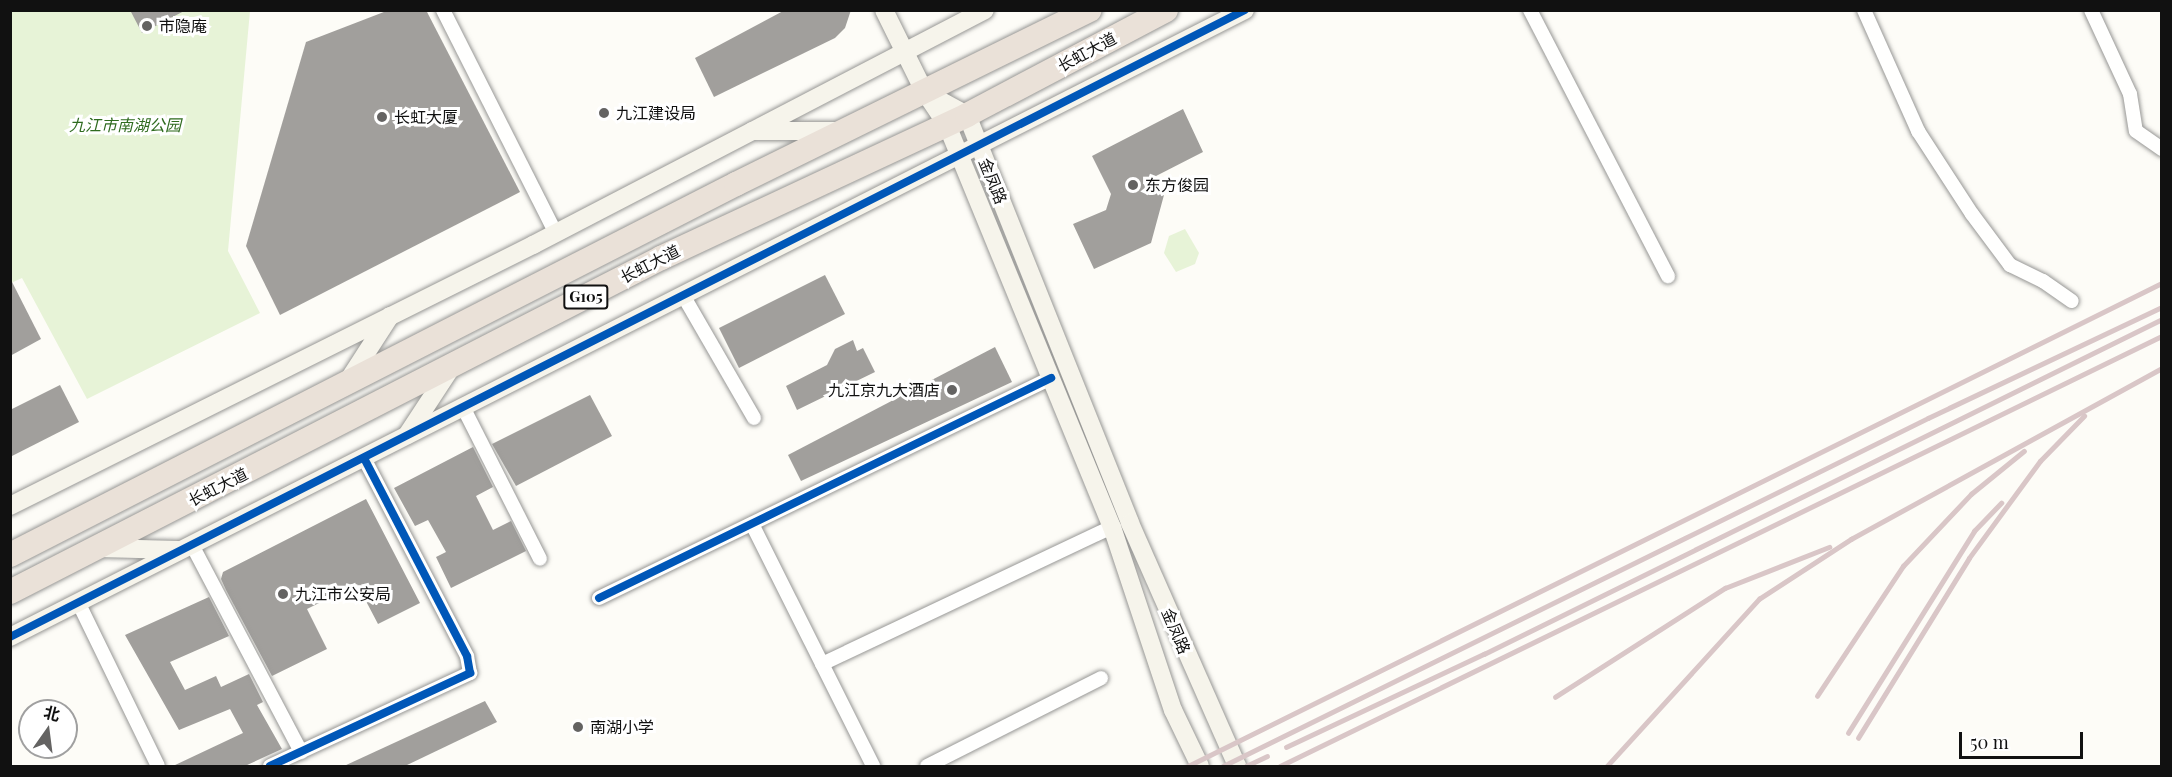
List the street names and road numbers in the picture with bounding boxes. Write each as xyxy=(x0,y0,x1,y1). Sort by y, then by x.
street label: 长虹大道 xyxy=(1054,29,1120,75)
street label: 金凤路 xyxy=(975,155,1011,207)
street label: 长虹大道 xyxy=(617,241,683,287)
road number: G105 xyxy=(562,285,610,309)
street label: 长虹大道 xyxy=(185,464,251,510)
street label: 金凤路 xyxy=(1158,605,1194,657)

